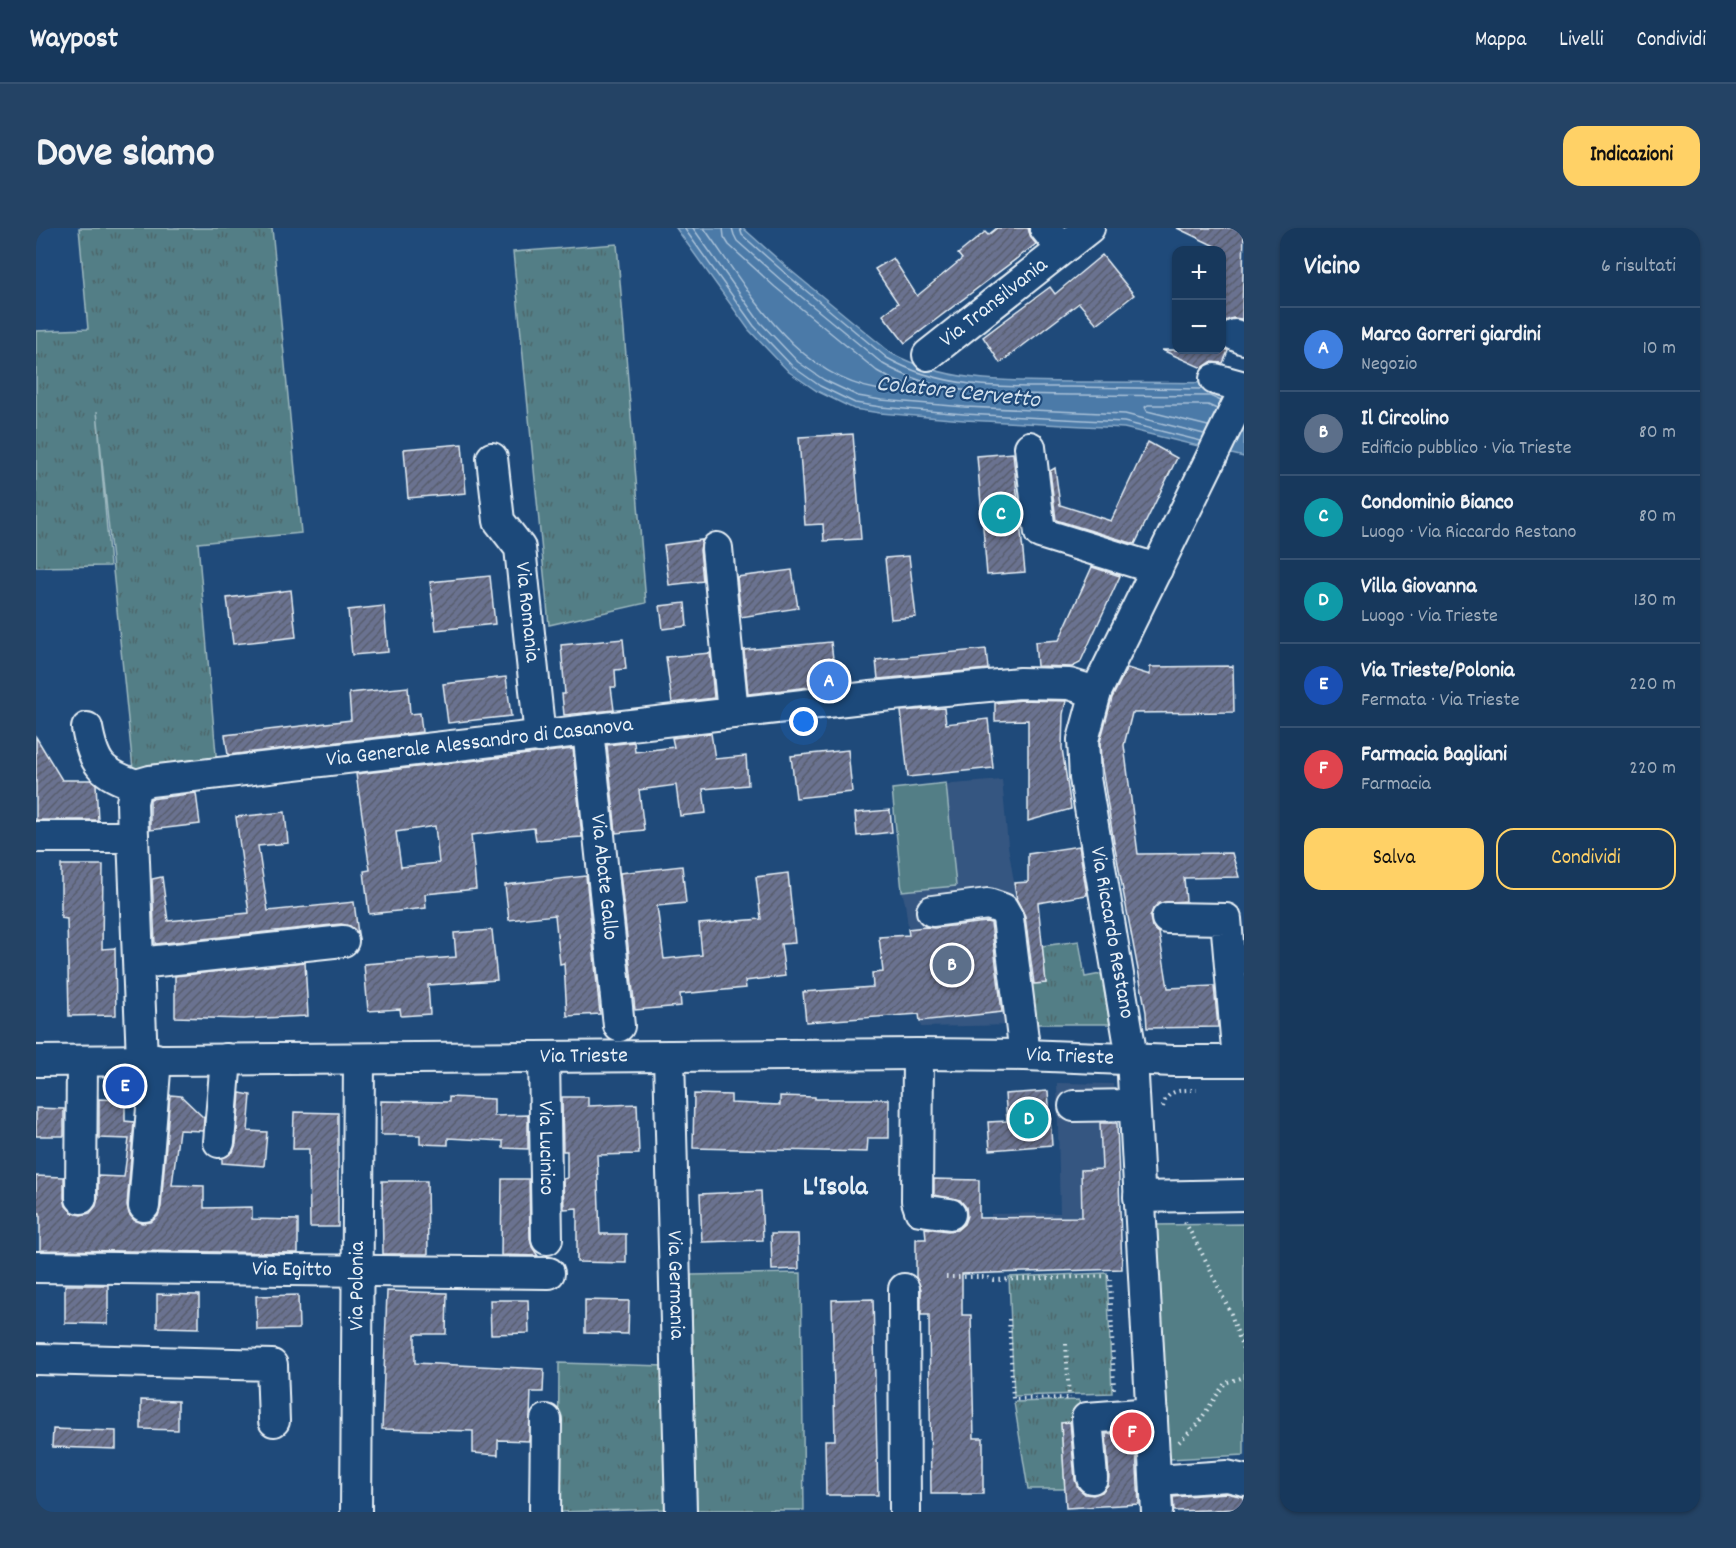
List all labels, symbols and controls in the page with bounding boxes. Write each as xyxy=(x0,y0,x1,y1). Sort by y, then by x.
text: Waypost xyxy=(30,21,118,61)
text: Mappa xyxy=(1475,26,1526,56)
text: Livelli xyxy=(1559,26,1604,56)
text: Condividi xyxy=(1637,26,1706,56)
text: Dove siamo xyxy=(36,126,215,186)
button: Indicazioni xyxy=(1563,126,1700,186)
map controls xyxy=(1172,246,1226,354)
button: + xyxy=(1172,246,1226,300)
text: Vicino xyxy=(1304,249,1360,286)
street label: Via Transilvania xyxy=(933,250,1055,355)
text: 6 risultati xyxy=(1601,253,1676,281)
button: − xyxy=(1172,300,1226,354)
text: Marco Gorreri giardini xyxy=(1361,320,1541,351)
text: A xyxy=(1318,335,1329,363)
text: 10 m xyxy=(1642,335,1676,363)
text: Negozio xyxy=(1361,351,1418,379)
water label: Colatore Cervetto xyxy=(875,368,1043,419)
text: Il Circolino xyxy=(1361,404,1449,435)
text: B xyxy=(1319,419,1328,447)
text: 80 m xyxy=(1639,419,1676,447)
text: Edificio pubblico · Via Trieste xyxy=(1361,435,1572,463)
text: Condominio Bianco xyxy=(1361,488,1514,519)
pin: C xyxy=(982,492,1020,536)
text: C xyxy=(1319,503,1328,531)
text: 80 m xyxy=(1639,503,1676,531)
text: Luogo · Via Riccardo Restano xyxy=(1361,519,1576,547)
street label: Via Romania xyxy=(506,560,548,664)
text: Villa Giovanna xyxy=(1361,572,1477,603)
text: D xyxy=(1318,587,1329,615)
text: 130 m xyxy=(1634,587,1676,615)
text: Luogo · Via Trieste xyxy=(1361,603,1498,631)
text: Via Trieste/Polonia xyxy=(1361,656,1514,687)
pin: A xyxy=(810,658,848,704)
text: E xyxy=(1319,671,1328,699)
text: 220 m xyxy=(1629,671,1676,699)
text: Fermata · Via Trieste xyxy=(1361,687,1519,715)
your location xyxy=(789,707,818,736)
street label: Via Generale Alessandro di Casanova xyxy=(325,709,635,776)
text: Farmacia Bagliani xyxy=(1361,740,1507,771)
text: F xyxy=(1319,755,1328,783)
text: 220 m xyxy=(1629,755,1676,783)
text: Farmacia xyxy=(1361,771,1431,799)
street label: Via Abate Gallo xyxy=(581,813,625,942)
button: Salva xyxy=(1304,828,1484,890)
button: Condividi xyxy=(1496,828,1676,890)
street label: Via Riccardo Restano xyxy=(1081,845,1141,1021)
pin: B xyxy=(932,942,972,988)
street label: Via Trieste xyxy=(1025,1040,1114,1074)
street label: Via Trieste xyxy=(540,1041,628,1072)
pin: E xyxy=(106,1064,145,1108)
pin: D xyxy=(1010,1096,1048,1142)
street label: Via Lucinico xyxy=(529,1101,562,1195)
district label: L'Isola xyxy=(803,1170,868,1207)
street label: Via Germania xyxy=(658,1230,692,1340)
street label: Via Polonia xyxy=(342,1241,373,1331)
street label: Via Egitto xyxy=(252,1254,332,1286)
pin: F xyxy=(1112,1410,1152,1454)

